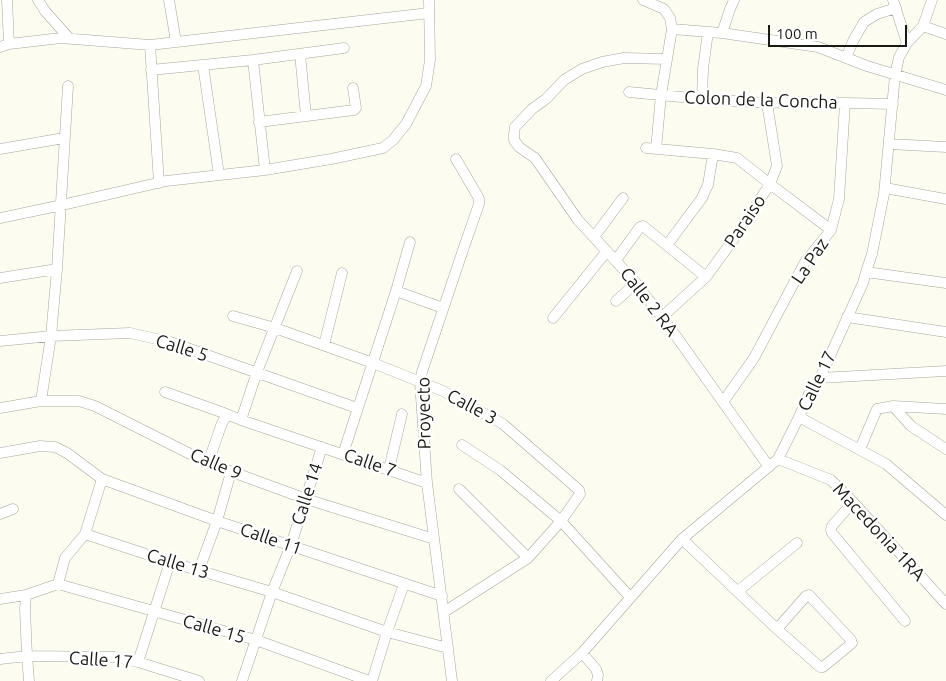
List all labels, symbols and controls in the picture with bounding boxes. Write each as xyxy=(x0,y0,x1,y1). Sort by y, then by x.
scale bar xyxy=(771,15,910,47)
text: 100 m xyxy=(776,25,818,42)
street label: Colon de la Concha xyxy=(684,87,838,113)
street label: Paraiso xyxy=(720,191,770,251)
street label: La Paz xyxy=(787,234,833,288)
street label: Calle 2 RA xyxy=(615,263,683,341)
street label: Calle 5 xyxy=(153,330,211,366)
street label: Calle 17 xyxy=(793,347,841,415)
street label: Proyecto xyxy=(413,377,435,449)
street label: Calle 3 xyxy=(443,385,501,429)
street label: Calle 9 xyxy=(187,444,245,484)
street label: Calle 7 xyxy=(341,444,399,482)
street label: Calle 14 xyxy=(287,460,327,528)
street label: Macedonia 1RA xyxy=(828,479,930,585)
street label: Calle 11 xyxy=(237,518,305,560)
street label: Calle 13 xyxy=(144,544,212,584)
street label: Calle 15 xyxy=(180,610,248,648)
street label: Calle 17 xyxy=(68,647,134,673)

